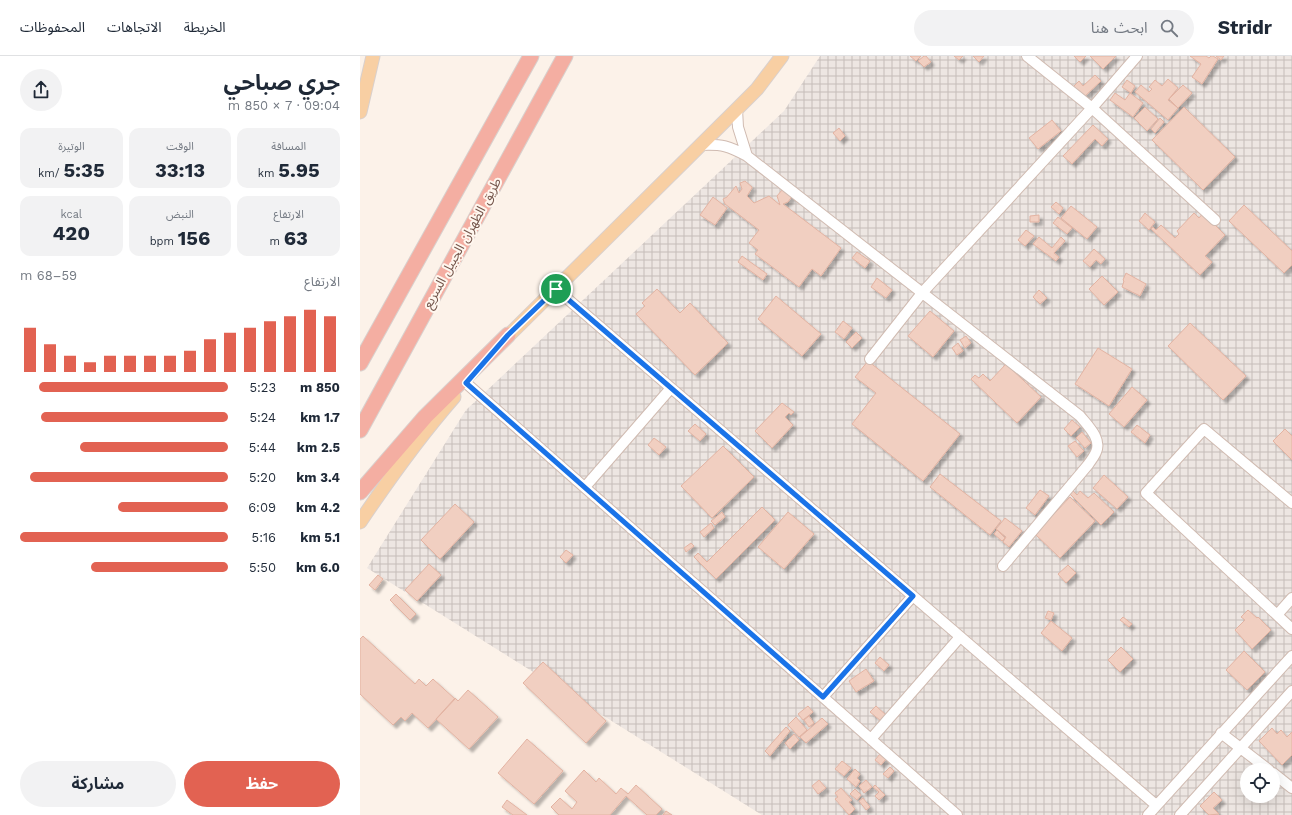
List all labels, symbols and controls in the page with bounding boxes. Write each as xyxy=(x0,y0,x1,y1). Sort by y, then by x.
search box xyxy=(914,10,1194,46)
text: Stridr xyxy=(1218,16,1272,39)
icon: search xyxy=(1158,17,1180,39)
text: المحفوظات xyxy=(20,19,85,35)
text: الاتجاهات xyxy=(107,19,162,35)
text: الخريطة xyxy=(184,19,226,35)
text: ابحث هنا xyxy=(1091,19,1148,37)
button: share xyxy=(20,69,62,111)
text: جري صباحي xyxy=(224,70,340,95)
text: 09:04 · 7 × 850 m xyxy=(228,98,340,113)
text: الوتيرة xyxy=(58,140,85,153)
text: الوقت xyxy=(166,140,194,153)
text: المسافة xyxy=(271,140,306,153)
text: 5:35 xyxy=(63,158,105,182)
text: 33:13 xyxy=(155,158,205,182)
text: 5.95 xyxy=(278,158,320,182)
text: /km xyxy=(38,167,63,180)
text: km xyxy=(258,167,278,180)
street label: طريق الظهران الجبيل السريع xyxy=(420,175,507,312)
text: kcal xyxy=(60,208,82,221)
text: النبض xyxy=(166,208,194,221)
text: الارتفاع xyxy=(274,208,304,221)
text: 420 xyxy=(53,221,90,245)
text: 156 xyxy=(178,226,210,250)
text: 63 xyxy=(284,226,308,250)
text: bpm xyxy=(150,235,178,248)
text: m xyxy=(269,235,284,248)
text: 59–68 m xyxy=(20,268,77,283)
pin xyxy=(539,272,573,306)
text: الارتفاع xyxy=(304,274,340,289)
icon: arrive xyxy=(545,278,567,300)
text: 5:23 xyxy=(249,380,276,395)
text: 850 m xyxy=(300,380,340,395)
text: 5:24 xyxy=(249,410,276,425)
text: 1.7 km xyxy=(300,410,340,425)
text: 5:44 xyxy=(249,440,276,455)
text: 2.5 km xyxy=(297,440,340,455)
text: 5:20 xyxy=(249,470,276,485)
text: 3.4 km xyxy=(296,470,340,485)
text: 6:09 xyxy=(248,500,276,515)
text: 4.2 km xyxy=(296,500,340,515)
text: 5:16 xyxy=(252,530,276,545)
text: 5.1 km xyxy=(300,530,340,545)
text: 5:50 xyxy=(249,560,276,575)
text: 6.0 km xyxy=(296,560,340,575)
button: مشاركة xyxy=(20,761,176,807)
button: حفظ xyxy=(184,761,340,807)
map controls xyxy=(1240,763,1280,803)
button: locate xyxy=(1240,763,1280,803)

